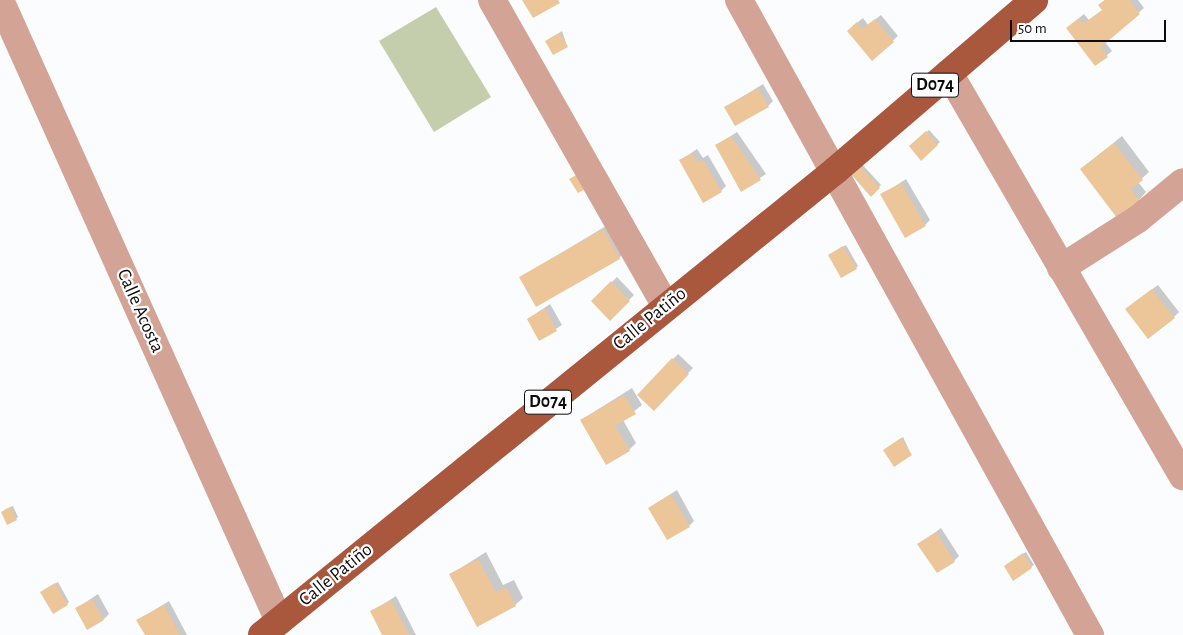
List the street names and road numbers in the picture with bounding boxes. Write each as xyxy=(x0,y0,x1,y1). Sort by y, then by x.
road number: D074 xyxy=(910,70,960,100)
street label: Calle Acosta xyxy=(111,266,169,356)
street label: Calle Patiño xyxy=(609,282,691,356)
road number: D074 xyxy=(523,387,573,418)
street label: Calle Patiño xyxy=(295,538,377,612)

